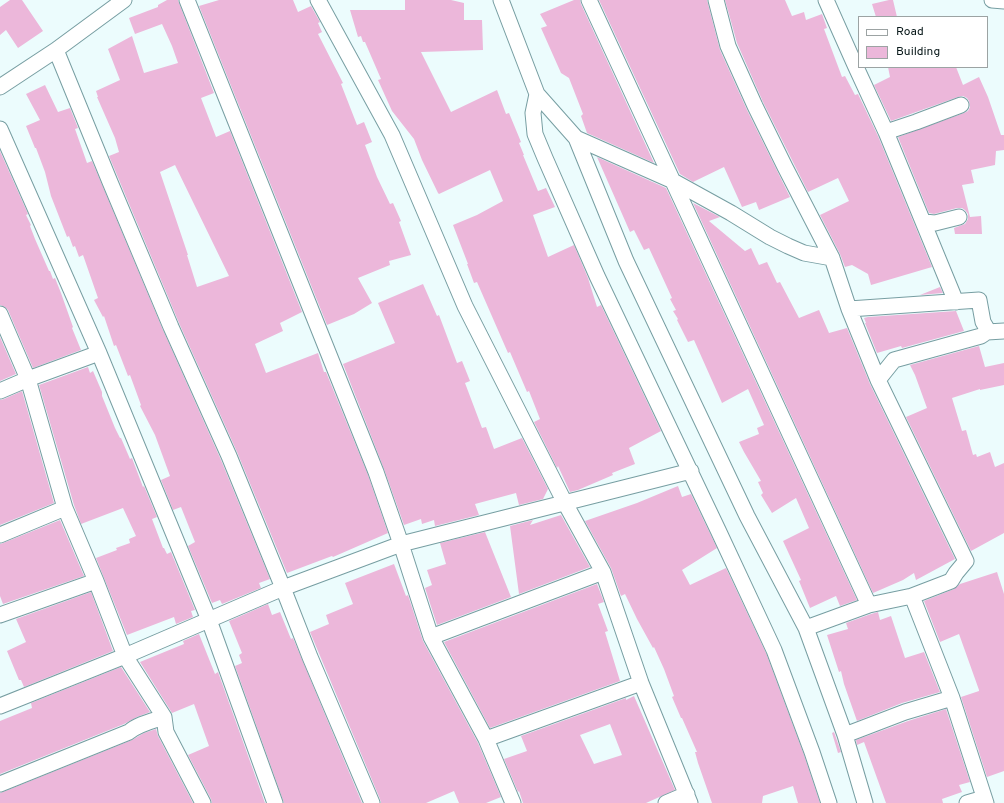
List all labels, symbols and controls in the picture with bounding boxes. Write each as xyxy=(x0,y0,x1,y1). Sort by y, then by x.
legend xyxy=(858,16,988,68)
text: Road xyxy=(896,24,924,40)
text: Building xyxy=(896,44,940,60)

